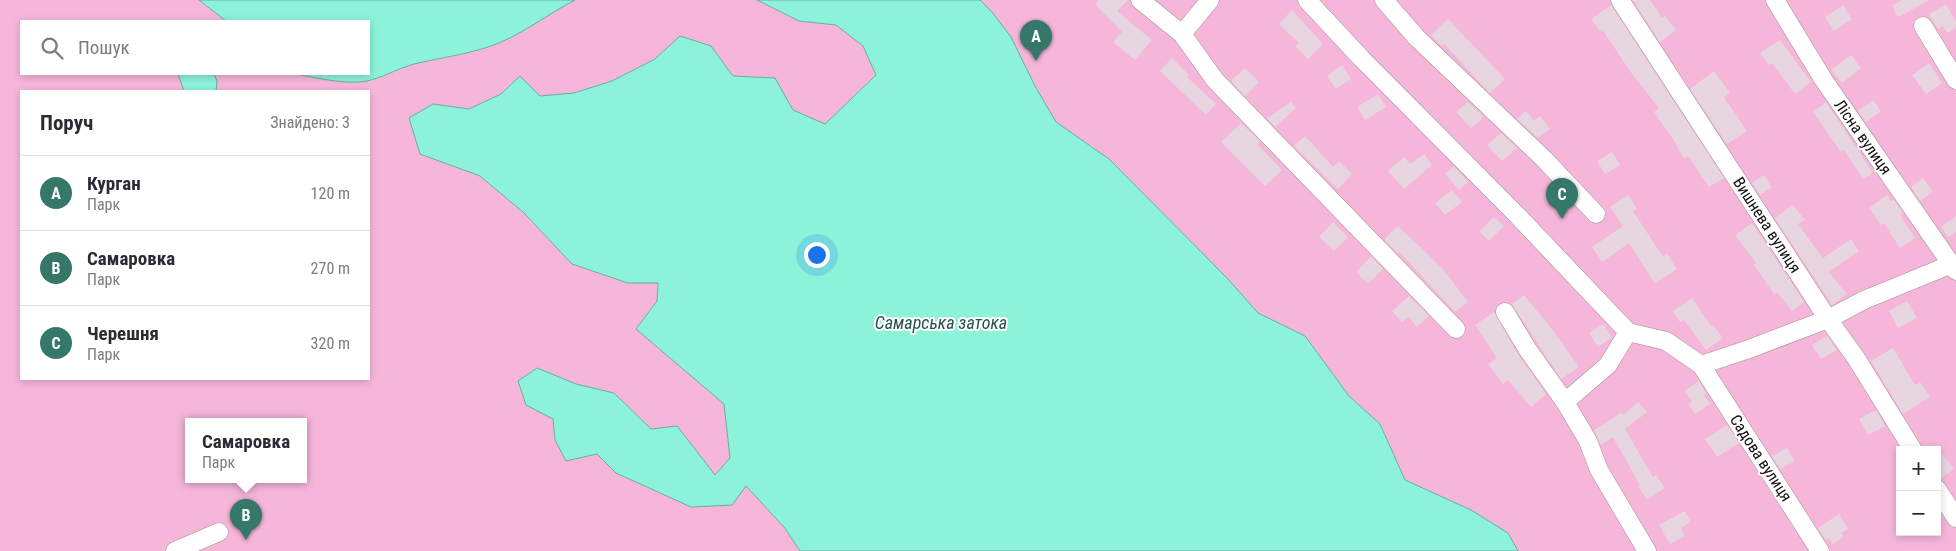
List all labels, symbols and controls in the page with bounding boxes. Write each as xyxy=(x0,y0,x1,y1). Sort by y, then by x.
search box xyxy=(20,20,370,75)
pin: A xyxy=(1020,20,1052,61)
icon: search xyxy=(38,34,66,62)
text: Пошук xyxy=(78,36,130,59)
street label: Лісна вулиця xyxy=(1830,96,1896,178)
text: Поруч xyxy=(40,111,93,135)
text: Знайдено: 3 xyxy=(270,113,350,132)
text: Курган xyxy=(87,172,141,195)
street label: Вишнева вулиця xyxy=(1729,174,1805,276)
pin: C xyxy=(1546,178,1578,219)
text: A xyxy=(51,184,61,203)
text: 120 m xyxy=(311,184,350,203)
text: Парк xyxy=(87,195,120,214)
your location xyxy=(804,242,830,268)
text: Самаровка xyxy=(87,247,175,270)
text: B xyxy=(52,259,60,278)
text: 270 m xyxy=(311,259,350,278)
text: Парк xyxy=(87,270,120,289)
water label: Самарська затока xyxy=(875,312,1007,333)
text: Черешня xyxy=(87,322,159,345)
text: C xyxy=(51,334,61,353)
text: 320 m xyxy=(311,334,350,353)
text: Парк xyxy=(87,345,120,364)
street label: Садова вулиця xyxy=(1726,411,1796,505)
popup xyxy=(185,418,307,483)
text: Самаровка xyxy=(202,430,290,453)
map controls xyxy=(1896,446,1941,536)
button: + xyxy=(1896,446,1941,491)
text: Парк xyxy=(202,453,235,472)
button: − xyxy=(1896,491,1941,536)
pin: B xyxy=(230,499,262,540)

